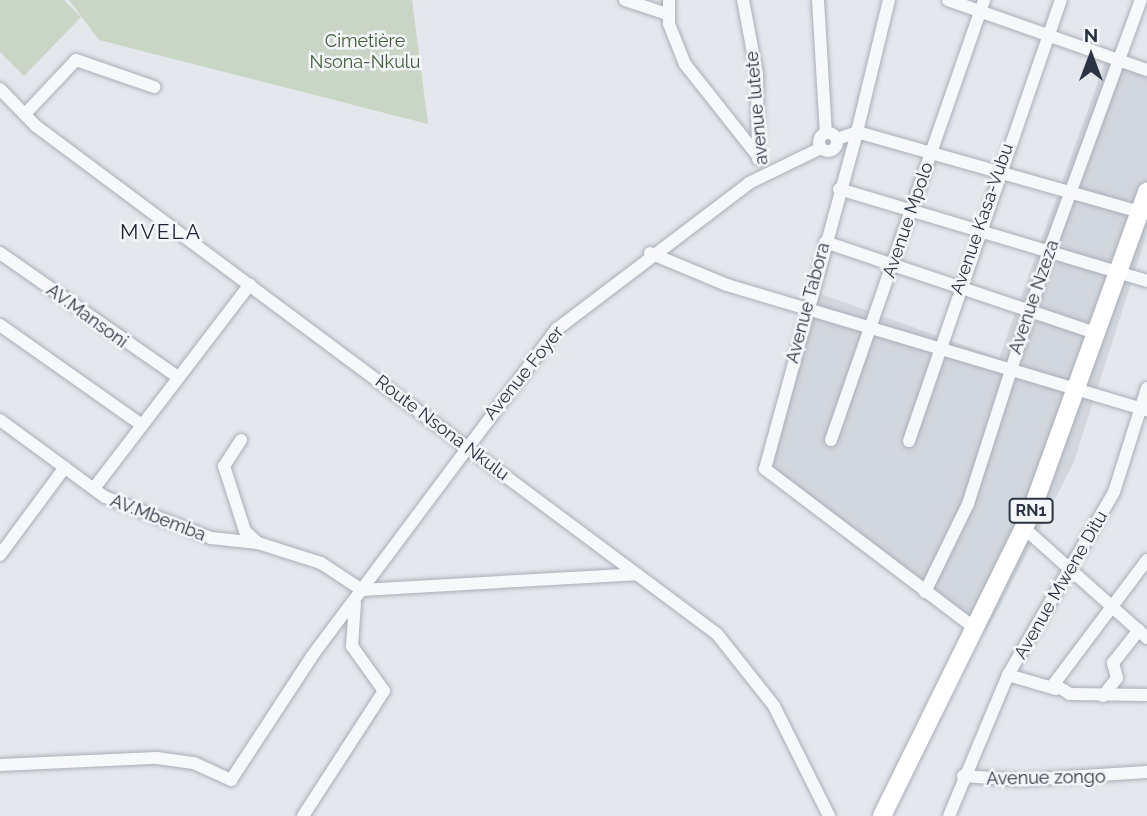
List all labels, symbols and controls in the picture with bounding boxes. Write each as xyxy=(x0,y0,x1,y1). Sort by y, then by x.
north arrow xyxy=(1056,21,1126,91)
text: N xyxy=(1084,24,1098,46)
park label: Cimetière Nsona-Nkulu xyxy=(310,31,420,74)
street label: avenue lutete xyxy=(741,50,773,166)
street label: Avenue Kasa-Vubu xyxy=(946,141,1018,297)
street label: Avenue Mpolo xyxy=(878,159,938,281)
district label: MVELA xyxy=(121,219,201,245)
street label: Avenue Nzeza xyxy=(1004,237,1064,357)
street label: Avenue Tabora xyxy=(781,240,835,366)
street label: AV.Mansoni xyxy=(42,279,132,353)
street label: Avenue Foyer xyxy=(480,322,568,424)
street label: Route Nsona Nkulu xyxy=(371,371,513,485)
street label: AV.Mbemba xyxy=(107,490,209,546)
road number: RN1 xyxy=(1008,498,1054,524)
street label: Avenue Mwene Ditu xyxy=(1010,507,1112,663)
street label: Avenue zongo xyxy=(986,766,1106,790)

